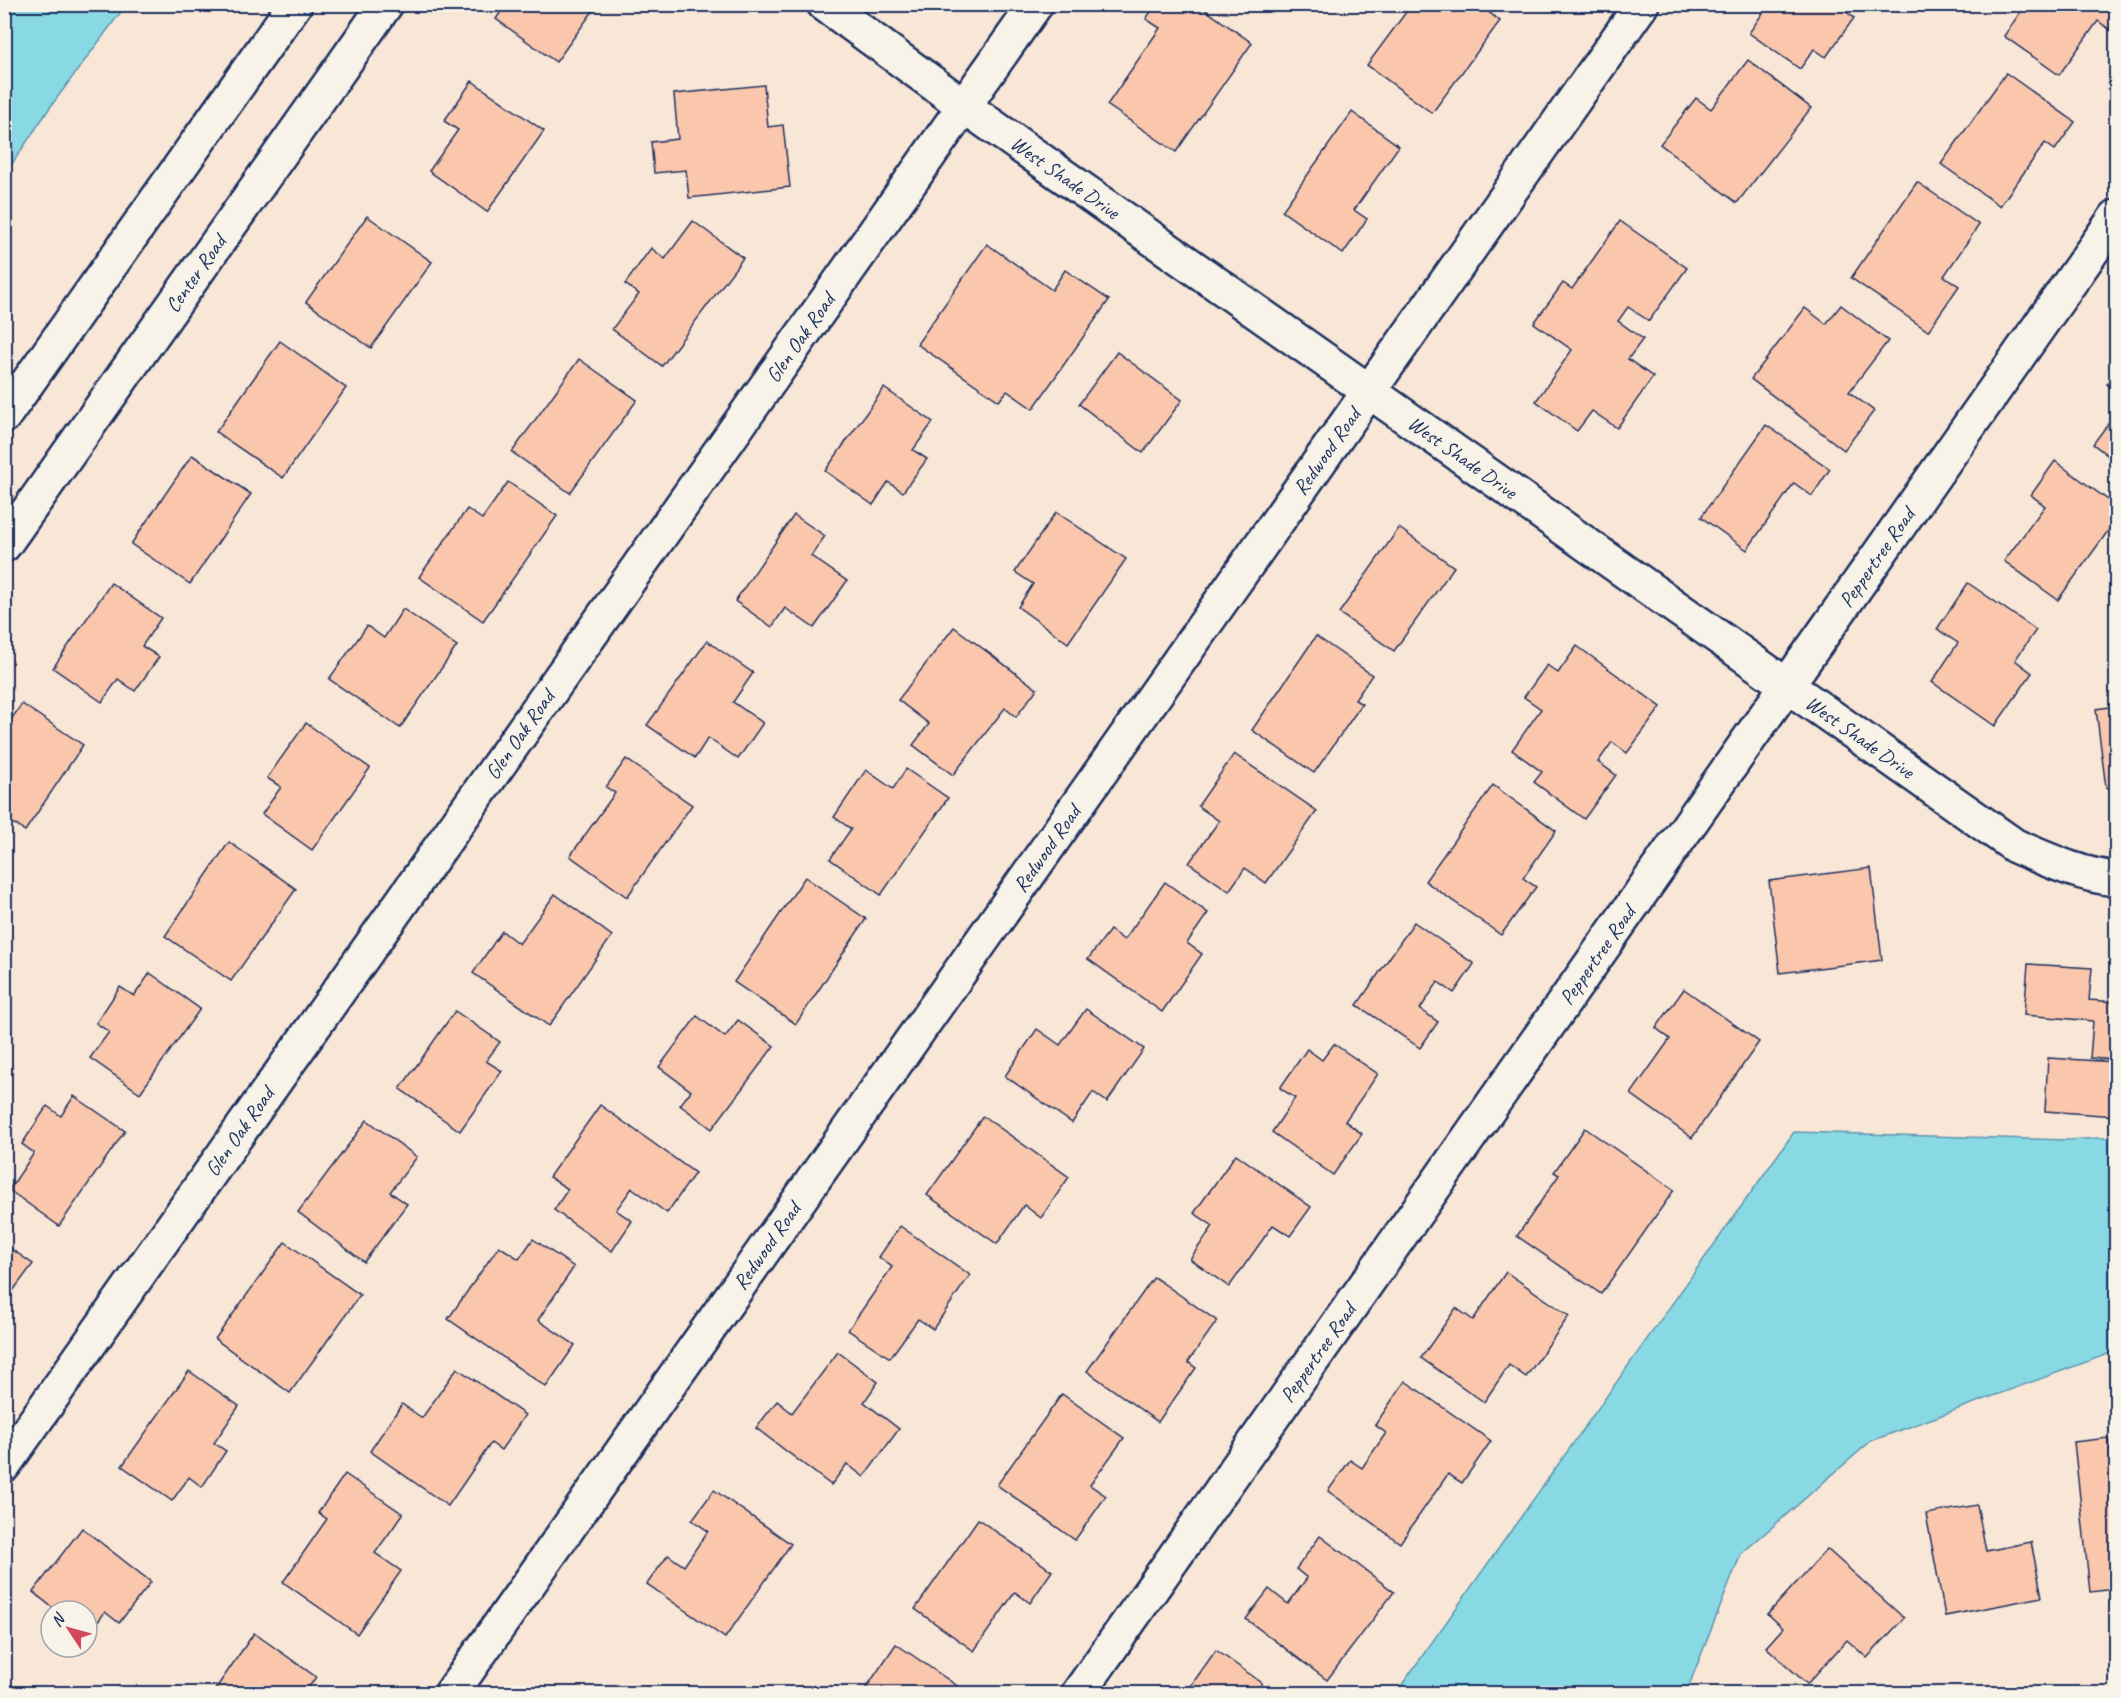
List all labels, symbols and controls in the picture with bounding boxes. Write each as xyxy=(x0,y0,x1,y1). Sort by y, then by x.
street label: West Shade Drive xyxy=(1006,130,1126,225)
street label: Center Road xyxy=(159,227,234,317)
street label: Glen Oak Road xyxy=(760,285,843,387)
street label: Redwood Road xyxy=(1287,400,1368,500)
street label: West Shade Drive xyxy=(1403,410,1523,505)
street label: Peppertree Road xyxy=(1833,500,1923,612)
street label: Glen Oak Road xyxy=(479,682,562,784)
street label: West Shade Drive xyxy=(1800,690,1920,785)
street label: Redwood Road xyxy=(1007,797,1088,897)
street label: Peppertree Road xyxy=(1553,898,1643,1010)
street label: Glen Oak Road xyxy=(199,1079,282,1181)
street label: Redwood Road xyxy=(727,1194,808,1295)
street label: Peppertree Road xyxy=(1274,1295,1364,1407)
north arrow xyxy=(39,1599,99,1659)
text: N xyxy=(47,1608,70,1631)

